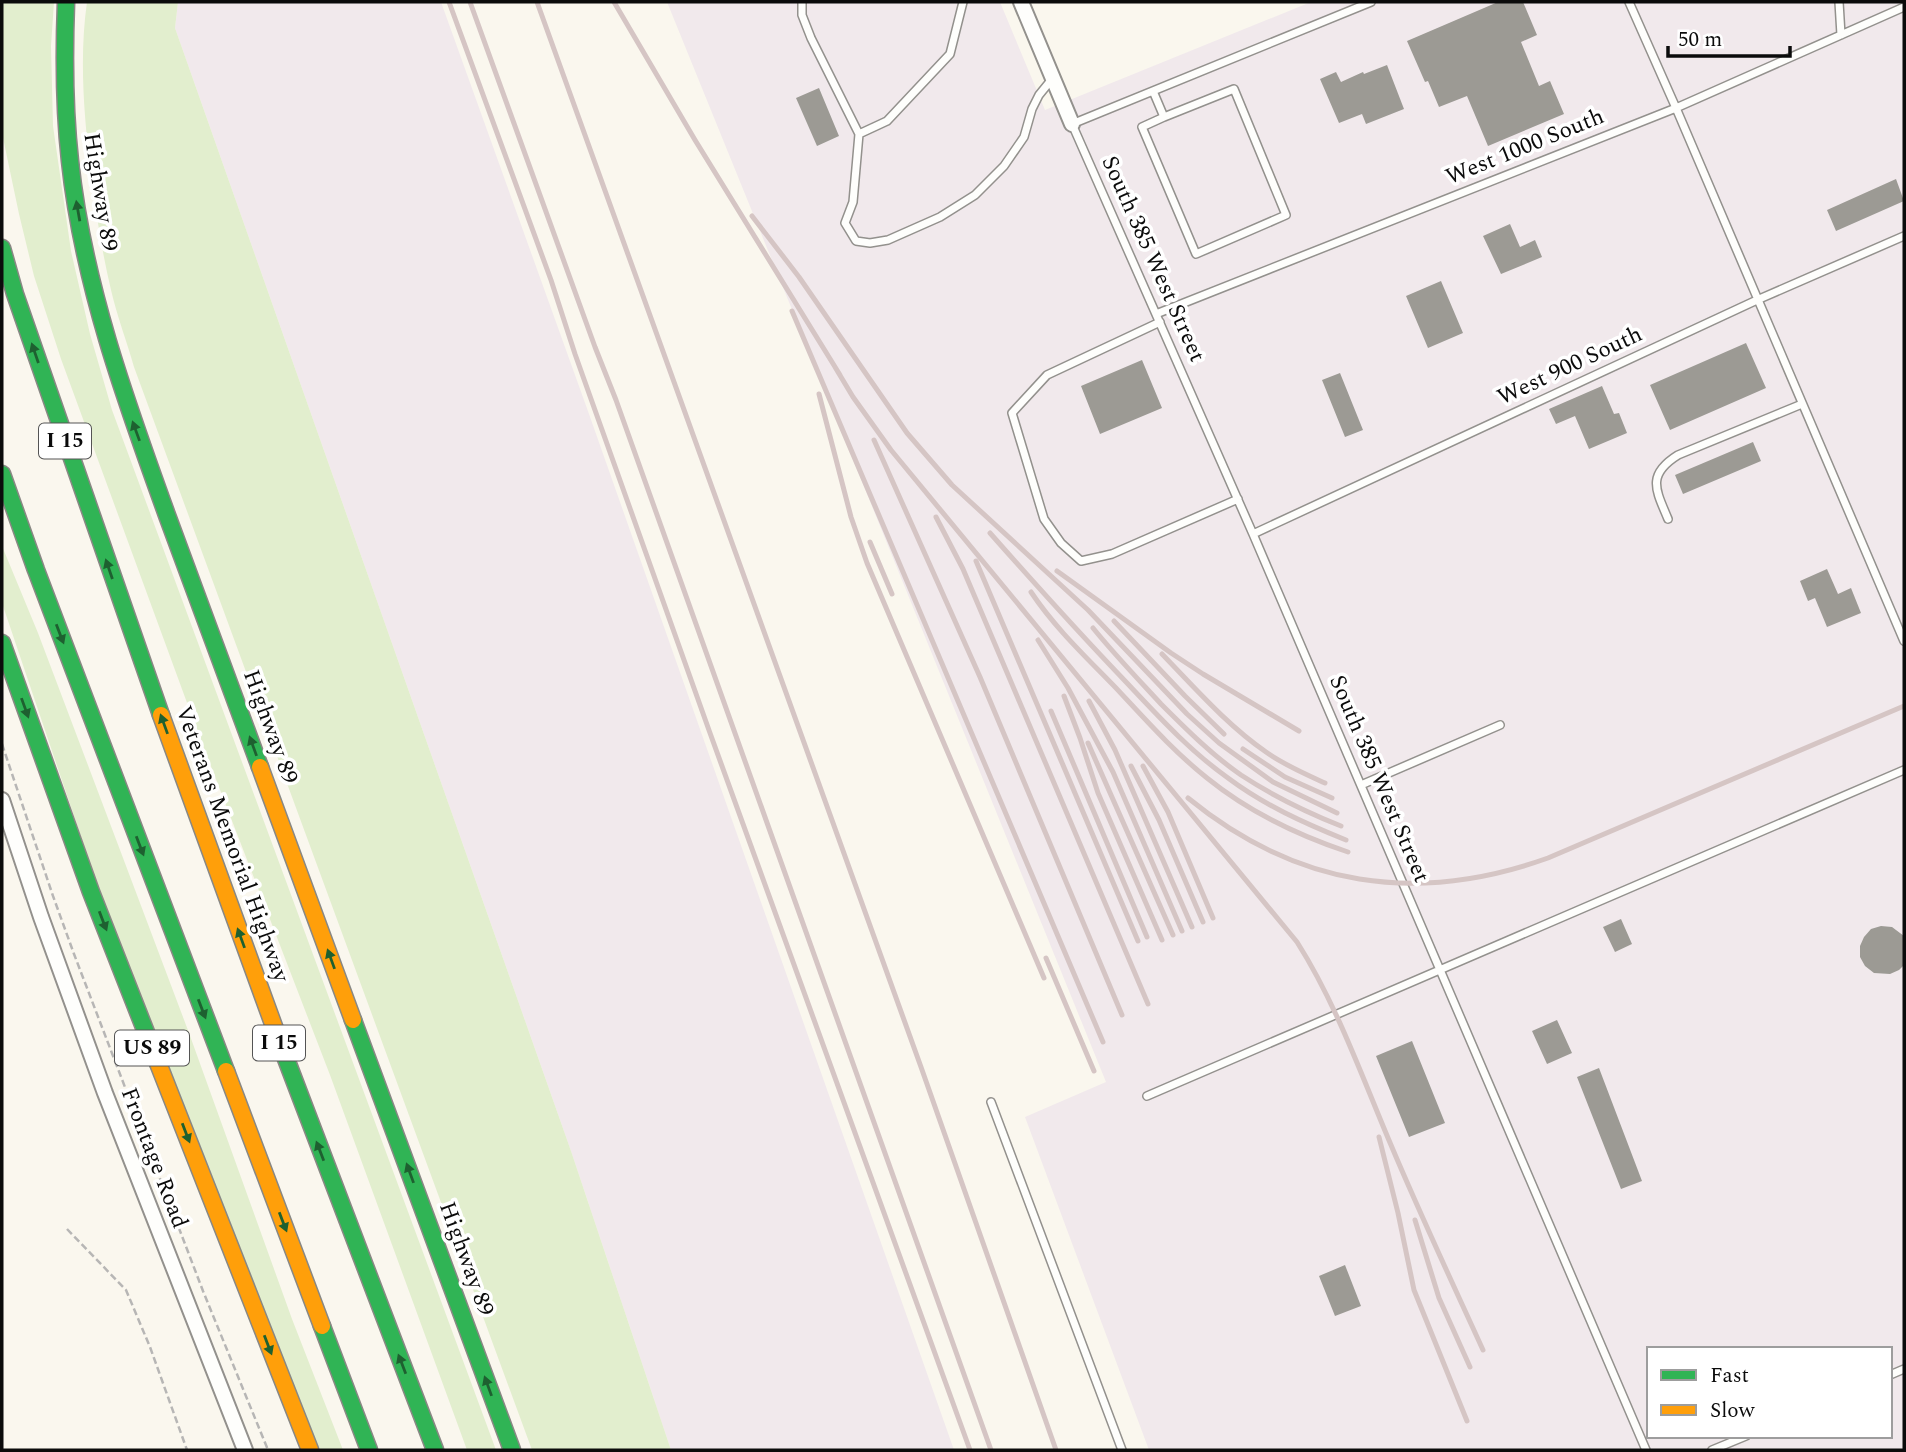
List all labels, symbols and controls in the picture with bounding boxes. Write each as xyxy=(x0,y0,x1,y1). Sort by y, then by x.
scale bar xyxy=(1668,14,1790,58)
text: 50 m xyxy=(1678,24,1722,56)
street label: West 1000 South xyxy=(1441,99,1609,195)
street label: Highway 89 xyxy=(73,130,127,254)
street label: South 385 West Street xyxy=(1092,150,1214,368)
one-way arrow xyxy=(72,200,83,222)
street label: West 900 South xyxy=(1492,317,1648,415)
one-way arrow xyxy=(29,343,40,364)
one-way arrow xyxy=(130,420,141,441)
road number: I 15 xyxy=(39,424,91,458)
one-way arrow xyxy=(103,558,114,579)
one-way arrow xyxy=(55,623,66,644)
street label: Highway 89 xyxy=(233,665,307,789)
street label: South 385 West Street xyxy=(1319,670,1439,888)
one-way arrow xyxy=(20,697,31,718)
street label: Veterans Memorial Highway xyxy=(166,701,299,988)
one-way arrow xyxy=(158,713,169,734)
one-way arrow xyxy=(247,735,258,756)
one-way arrow xyxy=(135,836,146,857)
one-way arrow xyxy=(97,911,108,932)
one-way arrow xyxy=(236,927,247,948)
one-way arrow xyxy=(325,949,336,970)
one-way arrow xyxy=(197,999,208,1020)
road number: I 15 xyxy=(253,1026,305,1060)
road number: US 89 xyxy=(115,1030,189,1066)
street label: Frontage Road xyxy=(111,1082,197,1234)
one-way arrow xyxy=(180,1123,191,1144)
one-way arrow xyxy=(314,1141,325,1162)
one-way arrow xyxy=(404,1162,415,1183)
street label: Highway 89 xyxy=(429,1197,503,1321)
one-way arrow xyxy=(277,1212,288,1233)
one-way arrow xyxy=(263,1335,274,1356)
legend xyxy=(1647,1347,1892,1438)
one-way arrow xyxy=(396,1353,407,1374)
text: Fast xyxy=(1710,1360,1749,1392)
one-way arrow xyxy=(482,1376,493,1397)
text: Slow xyxy=(1710,1395,1756,1427)

